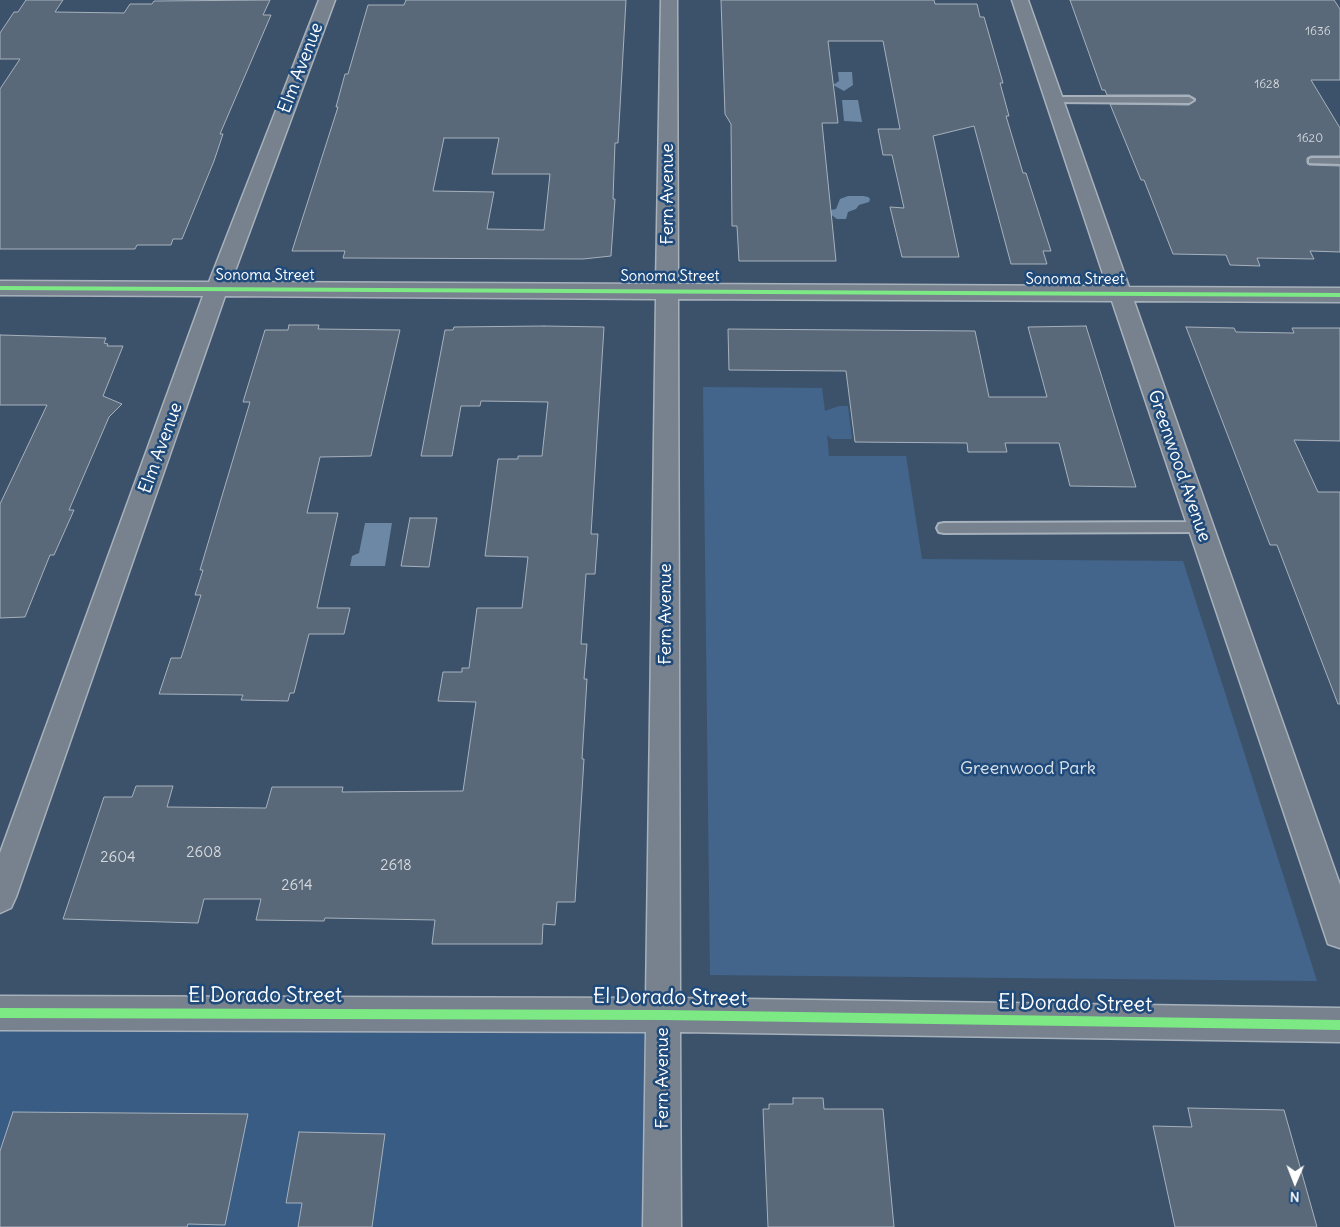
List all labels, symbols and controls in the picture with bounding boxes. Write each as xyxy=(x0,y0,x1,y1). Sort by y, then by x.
street label: Elm Avenue xyxy=(274,20,328,116)
house number: 1636 xyxy=(1305,25,1331,39)
house number: 1628 xyxy=(1254,78,1280,92)
house number: 1620 xyxy=(1297,132,1323,146)
street label: Fern Avenue xyxy=(657,143,679,245)
street label: Sonoma Street xyxy=(215,267,315,285)
street label: Sonoma Street xyxy=(620,268,720,286)
street label: Sonoma Street xyxy=(1025,271,1125,289)
street label: Greenwood Avenue xyxy=(1143,387,1215,545)
street label: Elm Avenue xyxy=(135,400,187,496)
street label: Fern Avenue xyxy=(655,563,677,665)
park label: Greenwood Park xyxy=(960,758,1096,780)
house number: 2608 xyxy=(186,844,222,862)
house number: 2604 xyxy=(100,849,136,867)
house number: 2618 xyxy=(380,857,412,875)
house number: 2614 xyxy=(281,877,313,895)
street label: El Dorado Street xyxy=(188,983,342,1009)
street label: El Dorado Street xyxy=(593,984,747,1012)
street label: El Dorado Street xyxy=(998,990,1152,1018)
street label: Fern Avenue xyxy=(652,1027,674,1129)
north arrow xyxy=(1270,1157,1320,1207)
text: N xyxy=(1290,1188,1300,1206)

